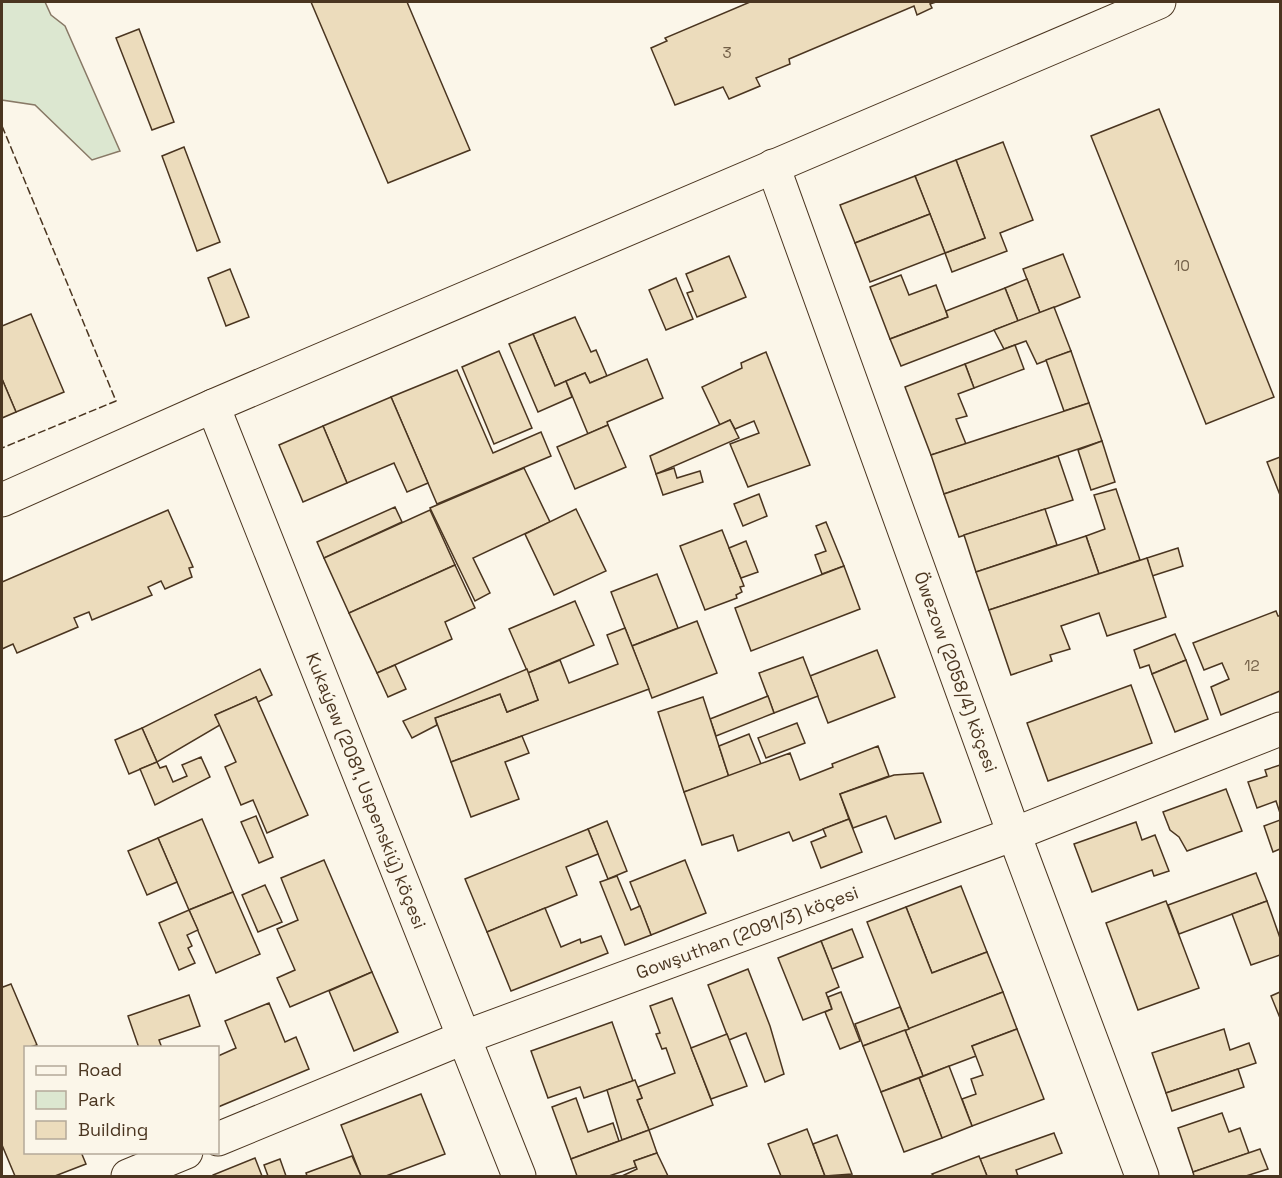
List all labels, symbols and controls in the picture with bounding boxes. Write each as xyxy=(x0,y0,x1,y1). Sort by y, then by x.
house number: 3 xyxy=(722,43,732,62)
house number: 10 xyxy=(1174,256,1190,275)
street label: Öwezow (2058/4) köçesi xyxy=(909,568,1003,775)
street label: Kukaýew (2081, Uspenskiý) köçesi xyxy=(301,649,432,932)
house number: 12 xyxy=(1244,656,1260,675)
street label: Gowşuthan (2091/3) köçesi xyxy=(633,881,861,984)
legend xyxy=(24,1046,219,1154)
text: Road xyxy=(78,1058,122,1081)
text: Park xyxy=(78,1088,116,1111)
text: Building xyxy=(78,1118,148,1141)

